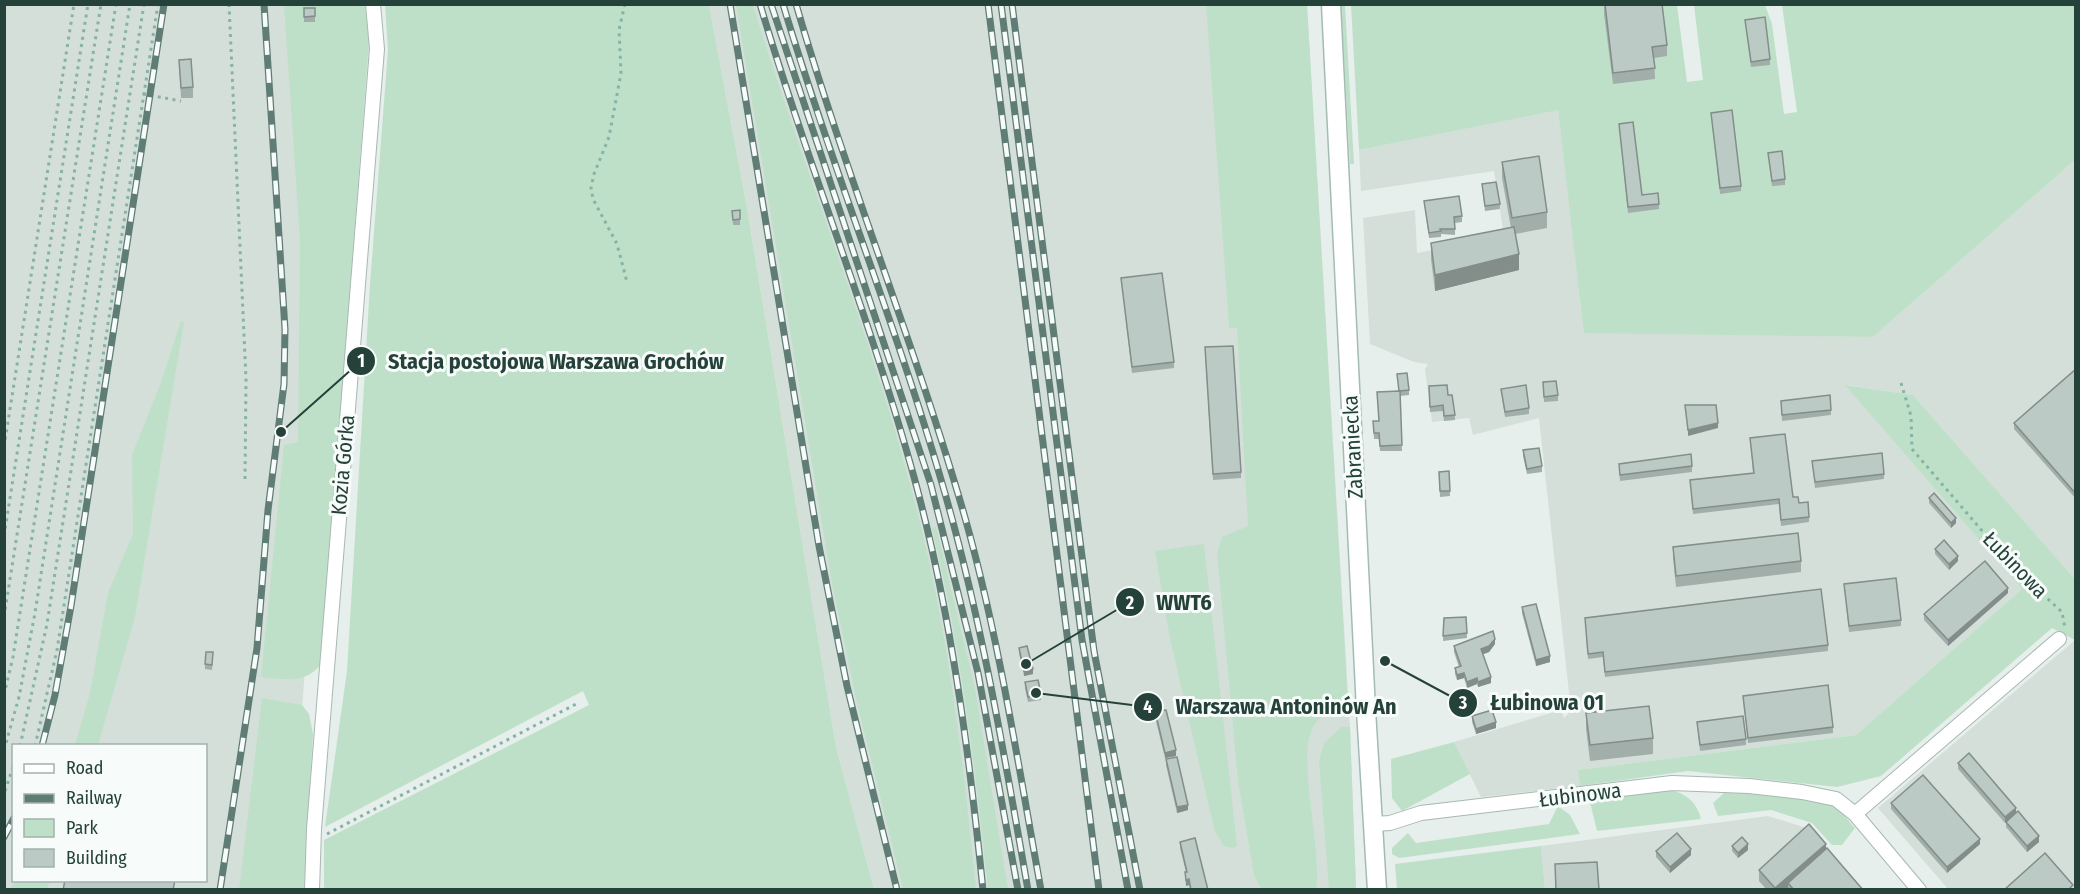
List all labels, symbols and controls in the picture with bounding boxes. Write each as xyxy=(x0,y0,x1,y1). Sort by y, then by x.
callout: Stacja postojowa Warszawa Grochów xyxy=(346,341,736,381)
text: Stacja postojowa Warszawa Grochów xyxy=(388,348,724,375)
text: 1 xyxy=(357,350,365,372)
street label: Zabraniecka xyxy=(1337,395,1369,499)
street label: Kozia Górka xyxy=(326,414,360,516)
street label: Łubinowa xyxy=(1977,526,2053,604)
callout: WWT6 xyxy=(1115,582,1224,622)
text: WWT6 xyxy=(1156,589,1212,616)
text: 2 xyxy=(1125,592,1134,614)
callout: Łubinowa 01 xyxy=(1448,683,1616,723)
callout: Warszawa Antoninów An xyxy=(1133,687,1408,727)
text: Łubinowa 01 xyxy=(1490,689,1604,716)
text: 3 xyxy=(1458,692,1468,714)
text: Warszawa Antoninów An xyxy=(1175,693,1397,720)
text: 4 xyxy=(1143,696,1153,718)
legend xyxy=(12,744,207,882)
text: Road xyxy=(66,757,103,779)
street label: Łubinowa xyxy=(1537,777,1623,813)
text: Railway xyxy=(66,787,122,809)
text: Park xyxy=(66,817,99,839)
text: Building xyxy=(66,847,127,869)

